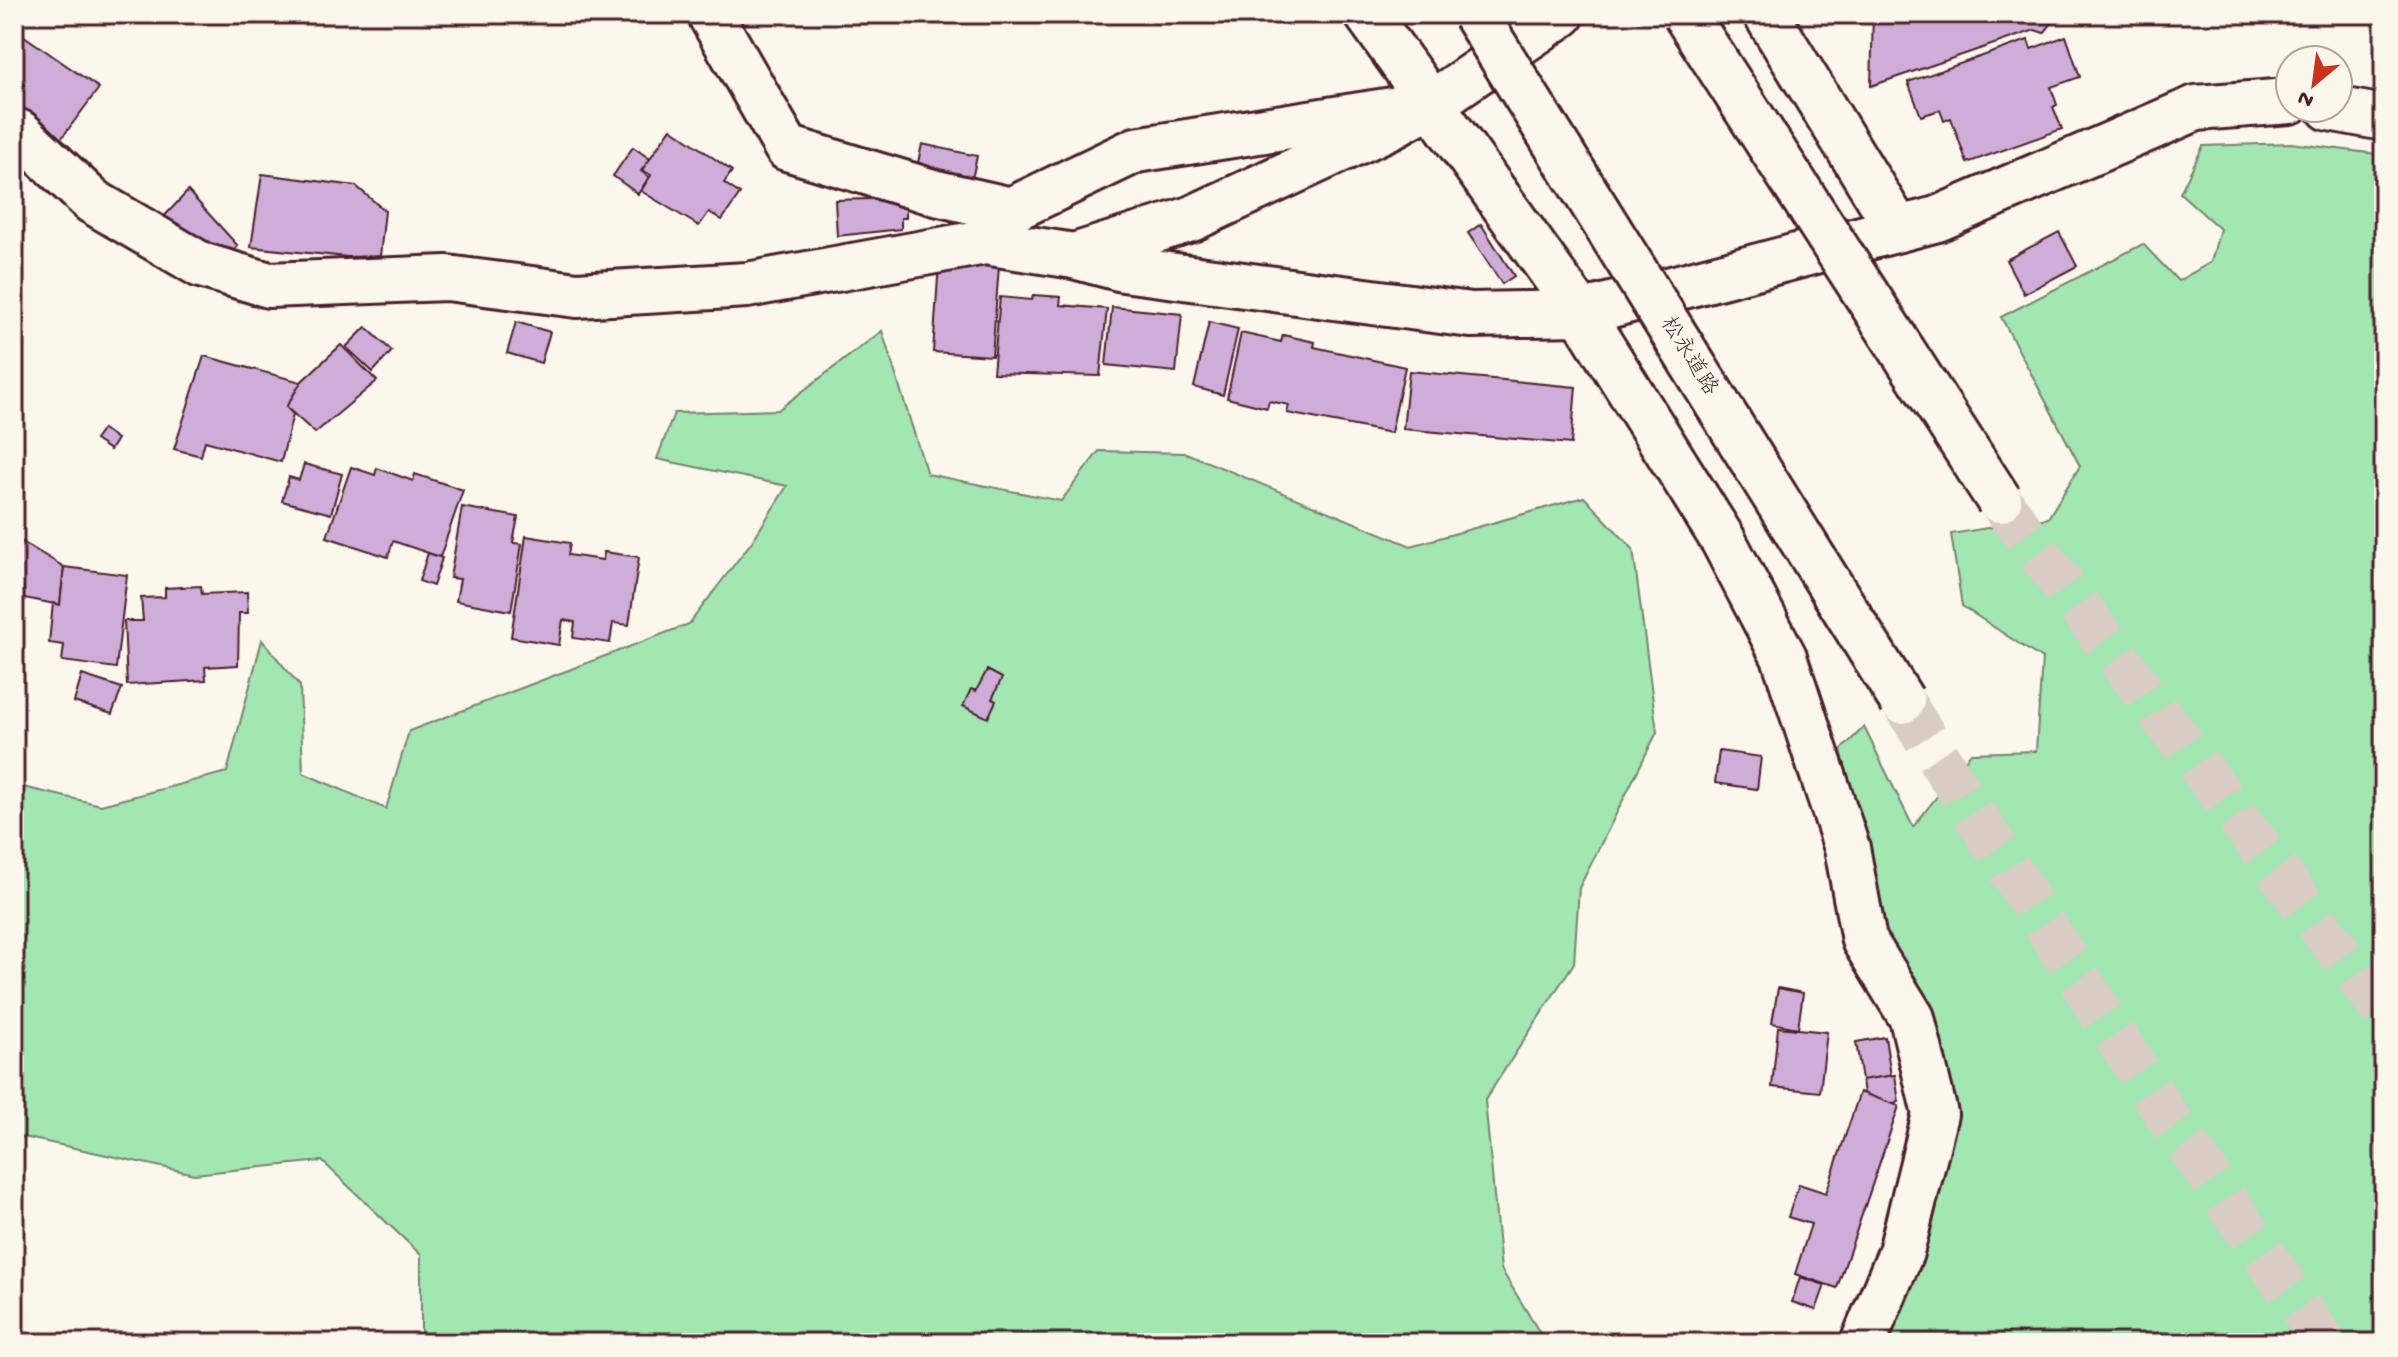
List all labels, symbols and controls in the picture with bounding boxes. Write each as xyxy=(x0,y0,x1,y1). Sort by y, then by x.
north arrow xyxy=(2274,44,2354,124)
text: N xyxy=(2294,83,2319,113)
street label: 松永道路 xyxy=(1654,312,1723,401)

